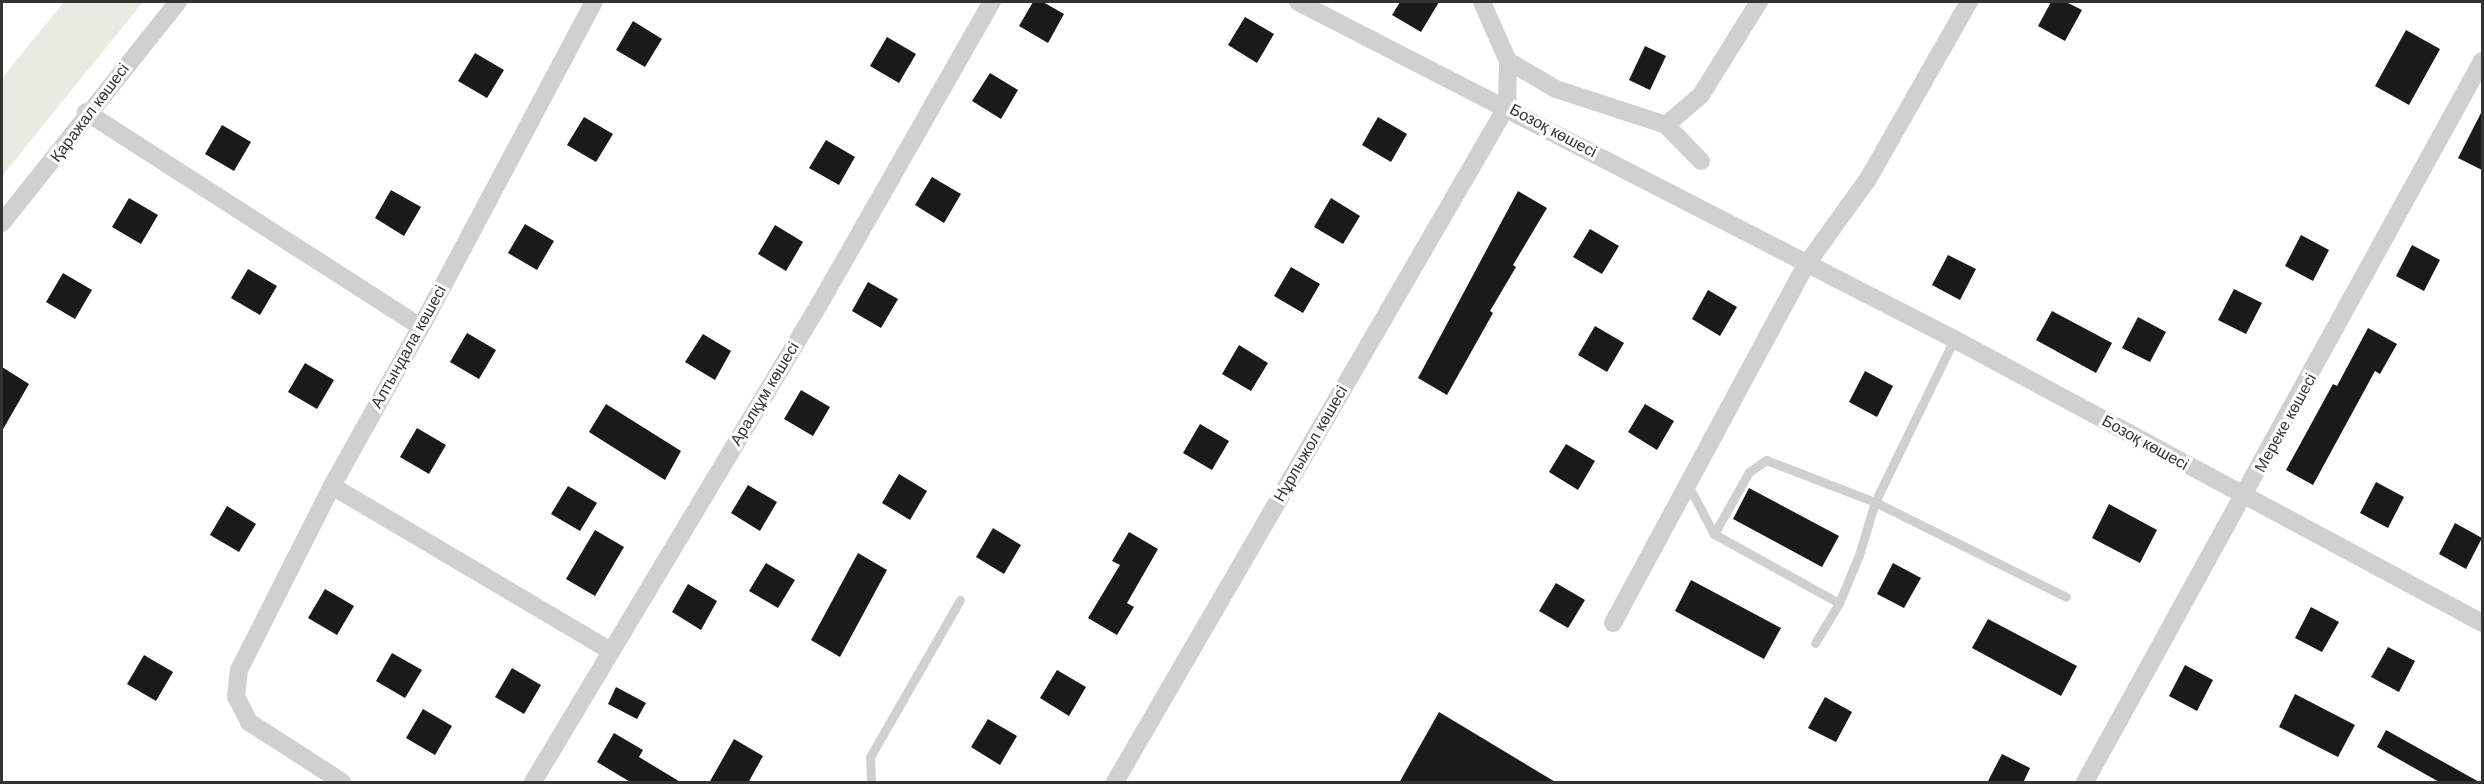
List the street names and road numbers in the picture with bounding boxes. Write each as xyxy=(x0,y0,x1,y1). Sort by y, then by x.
street label: Қаражал көшесі xyxy=(47,60,133,166)
street label: Бозоқ көшесі xyxy=(1506,100,1600,162)
street label: Алтындала көшесі xyxy=(367,282,451,412)
street label: Аралқұм көшесі xyxy=(727,339,803,449)
street label: Мереке көшесі xyxy=(2251,370,2321,476)
street label: Нұрлыжол көшесі xyxy=(1270,382,1352,506)
street label: Бозоқ көшесі xyxy=(2098,411,2192,475)

